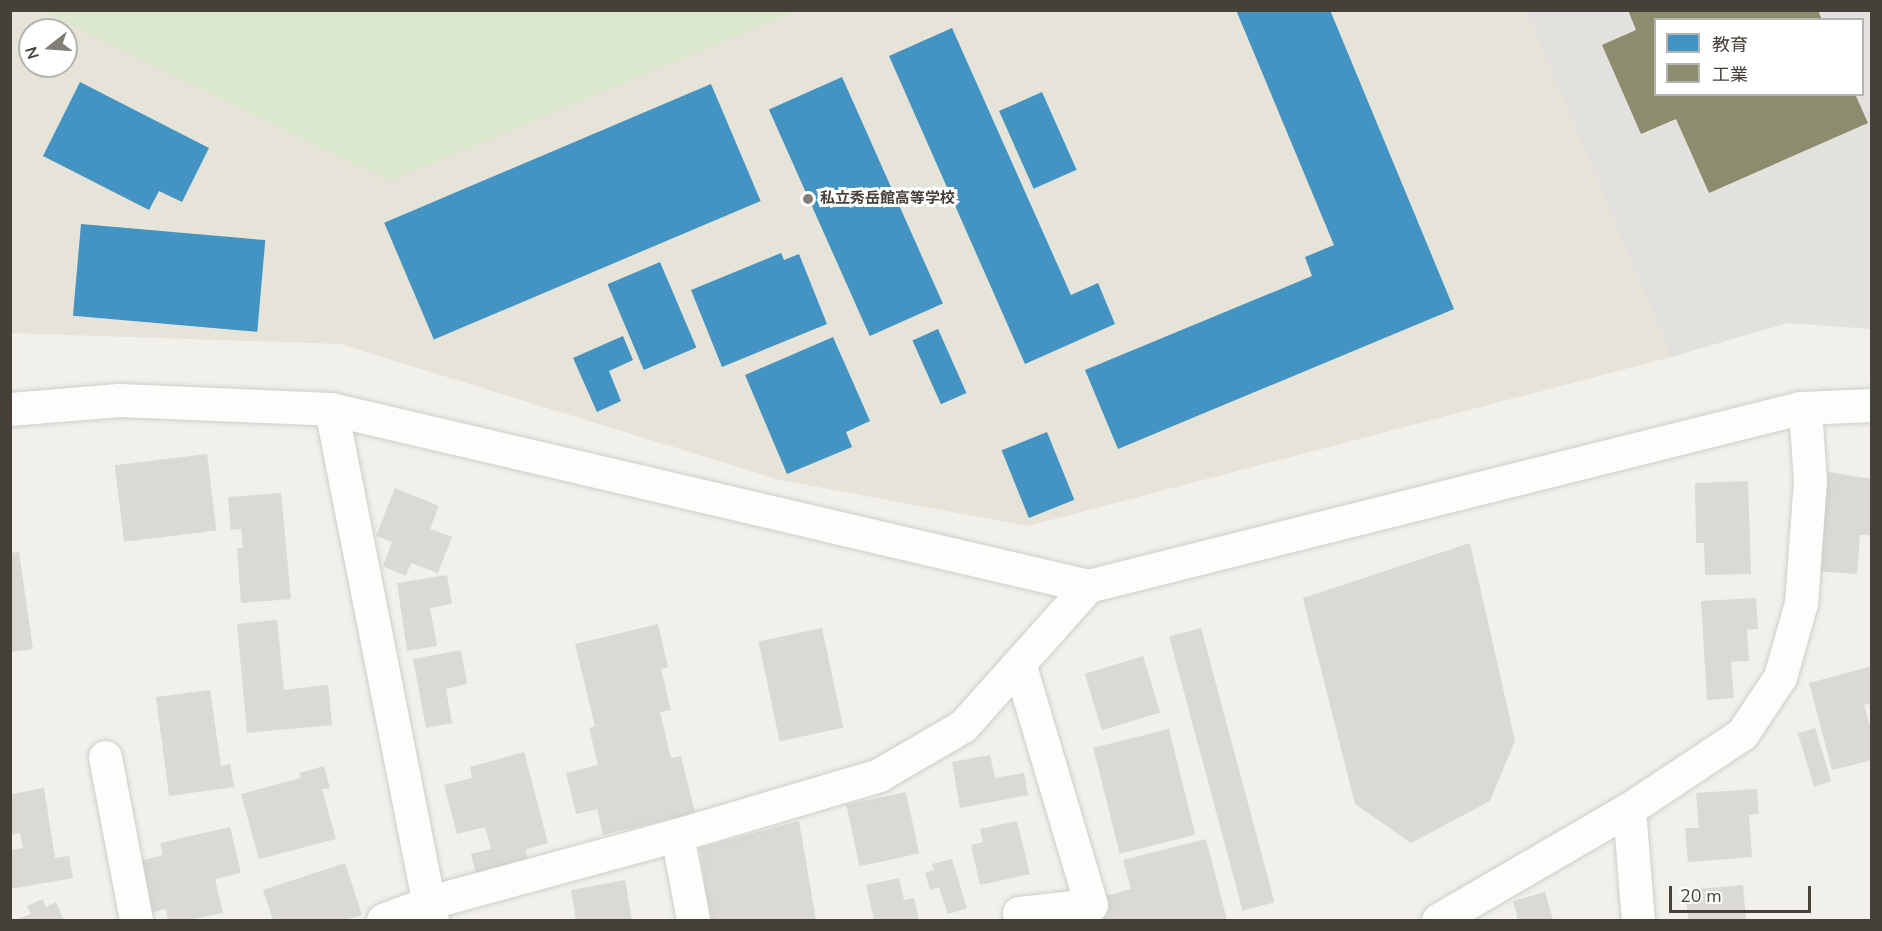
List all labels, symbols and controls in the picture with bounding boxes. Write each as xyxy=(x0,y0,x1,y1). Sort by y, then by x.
north arrow xyxy=(18,18,78,78)
legend xyxy=(1654,18,1864,96)
text: 教育 xyxy=(1712,33,1748,57)
text: N xyxy=(20,44,45,62)
text: 工業 xyxy=(1712,63,1748,87)
place label: 私立秀岳館高等学校 xyxy=(820,190,955,208)
marker: 私立秀岳館高等学校 xyxy=(801,192,815,206)
scale bar xyxy=(1672,874,1814,912)
text: 20 m xyxy=(1680,884,1722,908)

